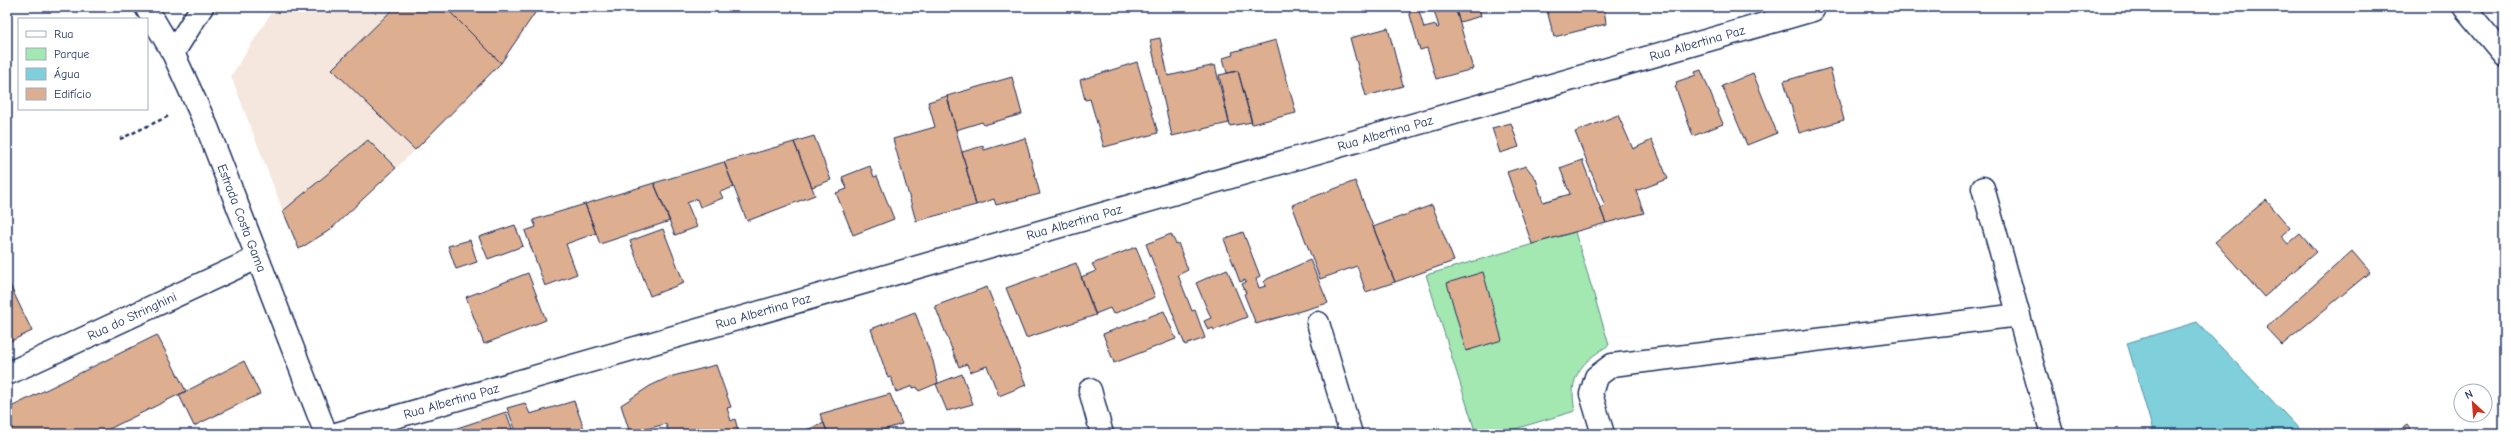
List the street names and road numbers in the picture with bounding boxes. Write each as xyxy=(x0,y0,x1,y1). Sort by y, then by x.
street label: Rua Albertina Paz xyxy=(1648,22,1747,64)
street label: Rua Albertina Paz xyxy=(1336,112,1435,154)
street label: Estrada Costa Gama xyxy=(214,162,270,274)
street label: Rua Albertina Paz xyxy=(1025,201,1124,243)
street label: Rua do Stringhini xyxy=(85,289,179,343)
street label: Rua Albertina Paz xyxy=(714,290,813,332)
street label: Rua Albertina Paz xyxy=(402,380,501,422)

